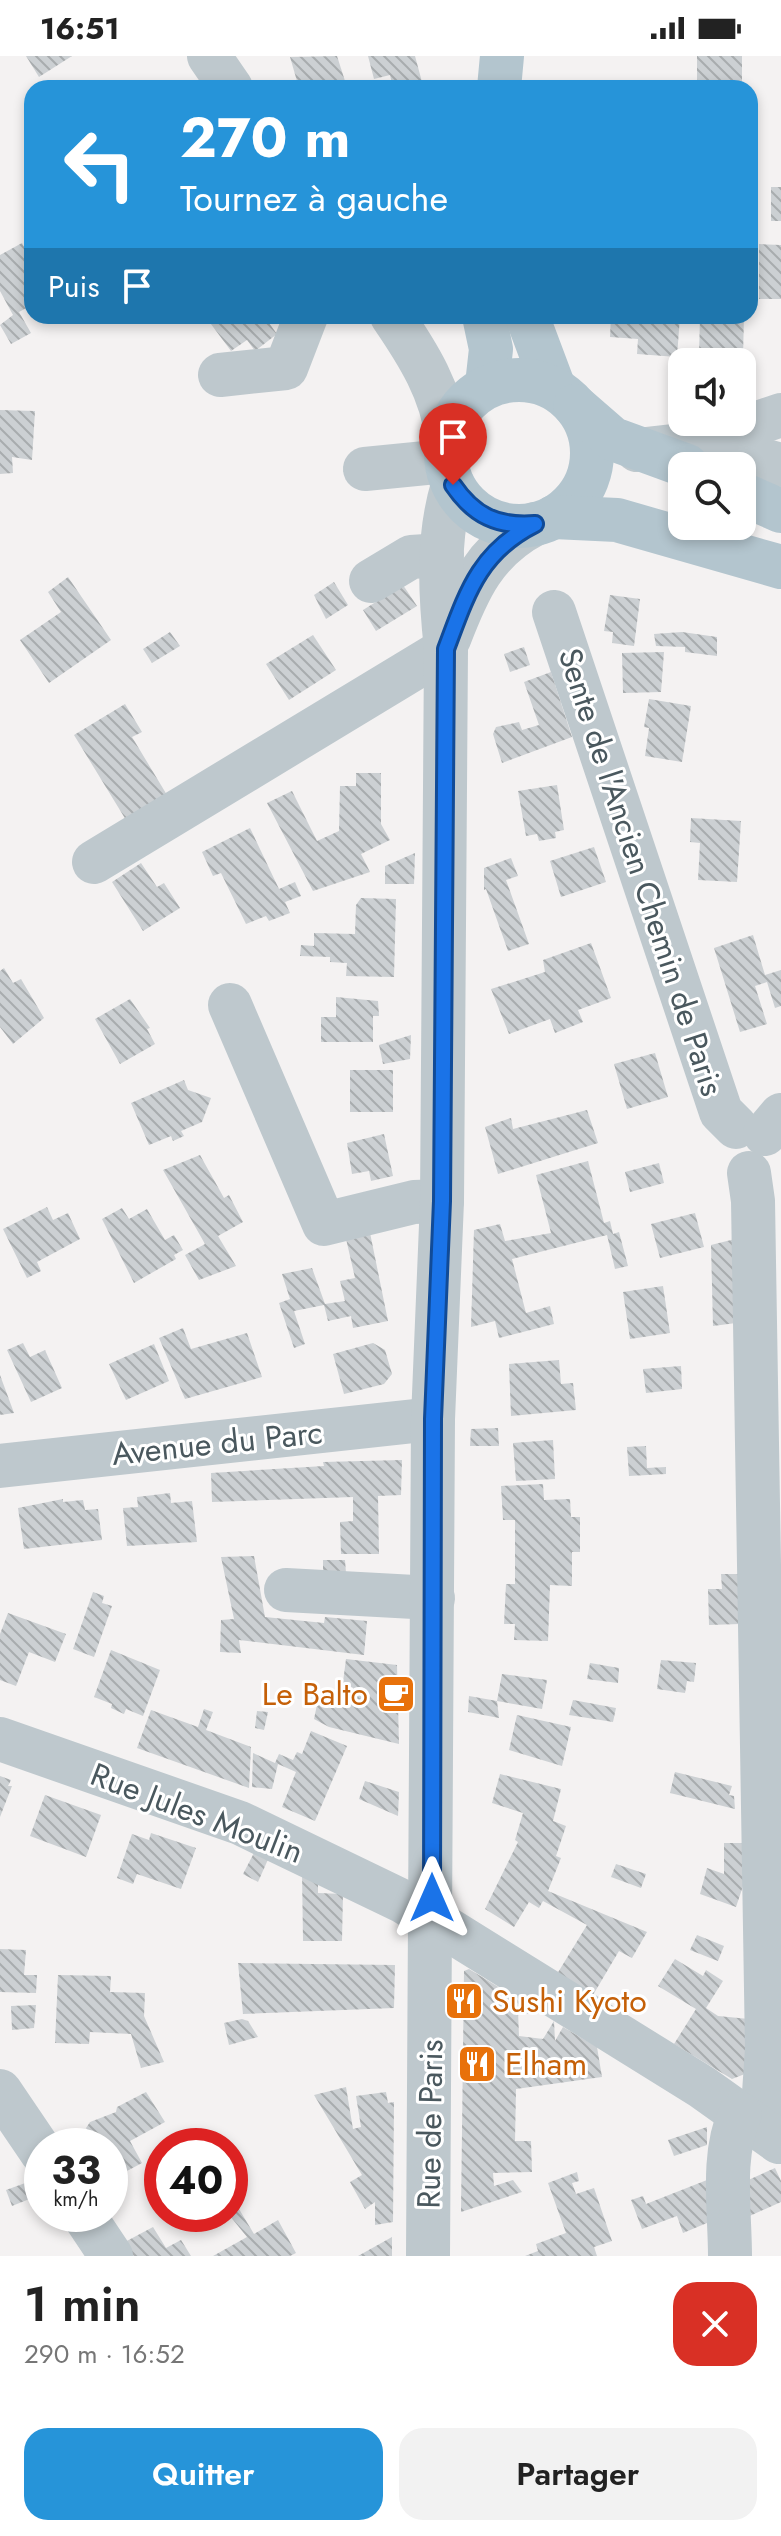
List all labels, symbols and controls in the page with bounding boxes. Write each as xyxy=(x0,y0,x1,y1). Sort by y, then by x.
text: 16:51 xyxy=(40,7,120,50)
text: 270 m xyxy=(180,97,350,178)
icon: left xyxy=(48,112,152,216)
text: Tournez à gauche xyxy=(180,172,448,224)
icon: arrive xyxy=(115,264,159,308)
text: Puis xyxy=(48,265,99,308)
map controls xyxy=(668,348,756,540)
button: sound xyxy=(668,348,756,436)
pin xyxy=(419,403,487,485)
icon: arrive xyxy=(431,415,475,459)
button: search xyxy=(668,452,756,540)
street label: Sente de l'Ancien Chemin de Paris xyxy=(547,642,735,1102)
street label: Avenue du Parc xyxy=(109,1409,325,1477)
place label: Le Balto xyxy=(262,1671,368,1717)
cafe icon: Le Balto xyxy=(375,1673,417,1715)
street label: Rue Jules Moulin xyxy=(84,1751,310,1875)
position arrow xyxy=(390,1856,474,1940)
place label: Sushi Kyoto xyxy=(492,1978,647,2024)
restaurant icon: Sushi Kyoto xyxy=(443,1980,485,2022)
street label: Rue de Paris xyxy=(406,2039,454,2209)
place label: Elham xyxy=(505,2041,587,2087)
restaurant icon: Elham xyxy=(456,2043,498,2085)
speed limit sign: 40 xyxy=(144,2128,248,2232)
text: 33 xyxy=(51,2141,101,2199)
text: km/h xyxy=(53,2185,99,2214)
text: 1 min xyxy=(24,2270,141,2339)
button: close xyxy=(673,2282,757,2366)
text: 290 m · 16:52 xyxy=(24,2335,185,2373)
button: Quitter xyxy=(24,2428,383,2520)
button: Partager xyxy=(399,2428,757,2520)

